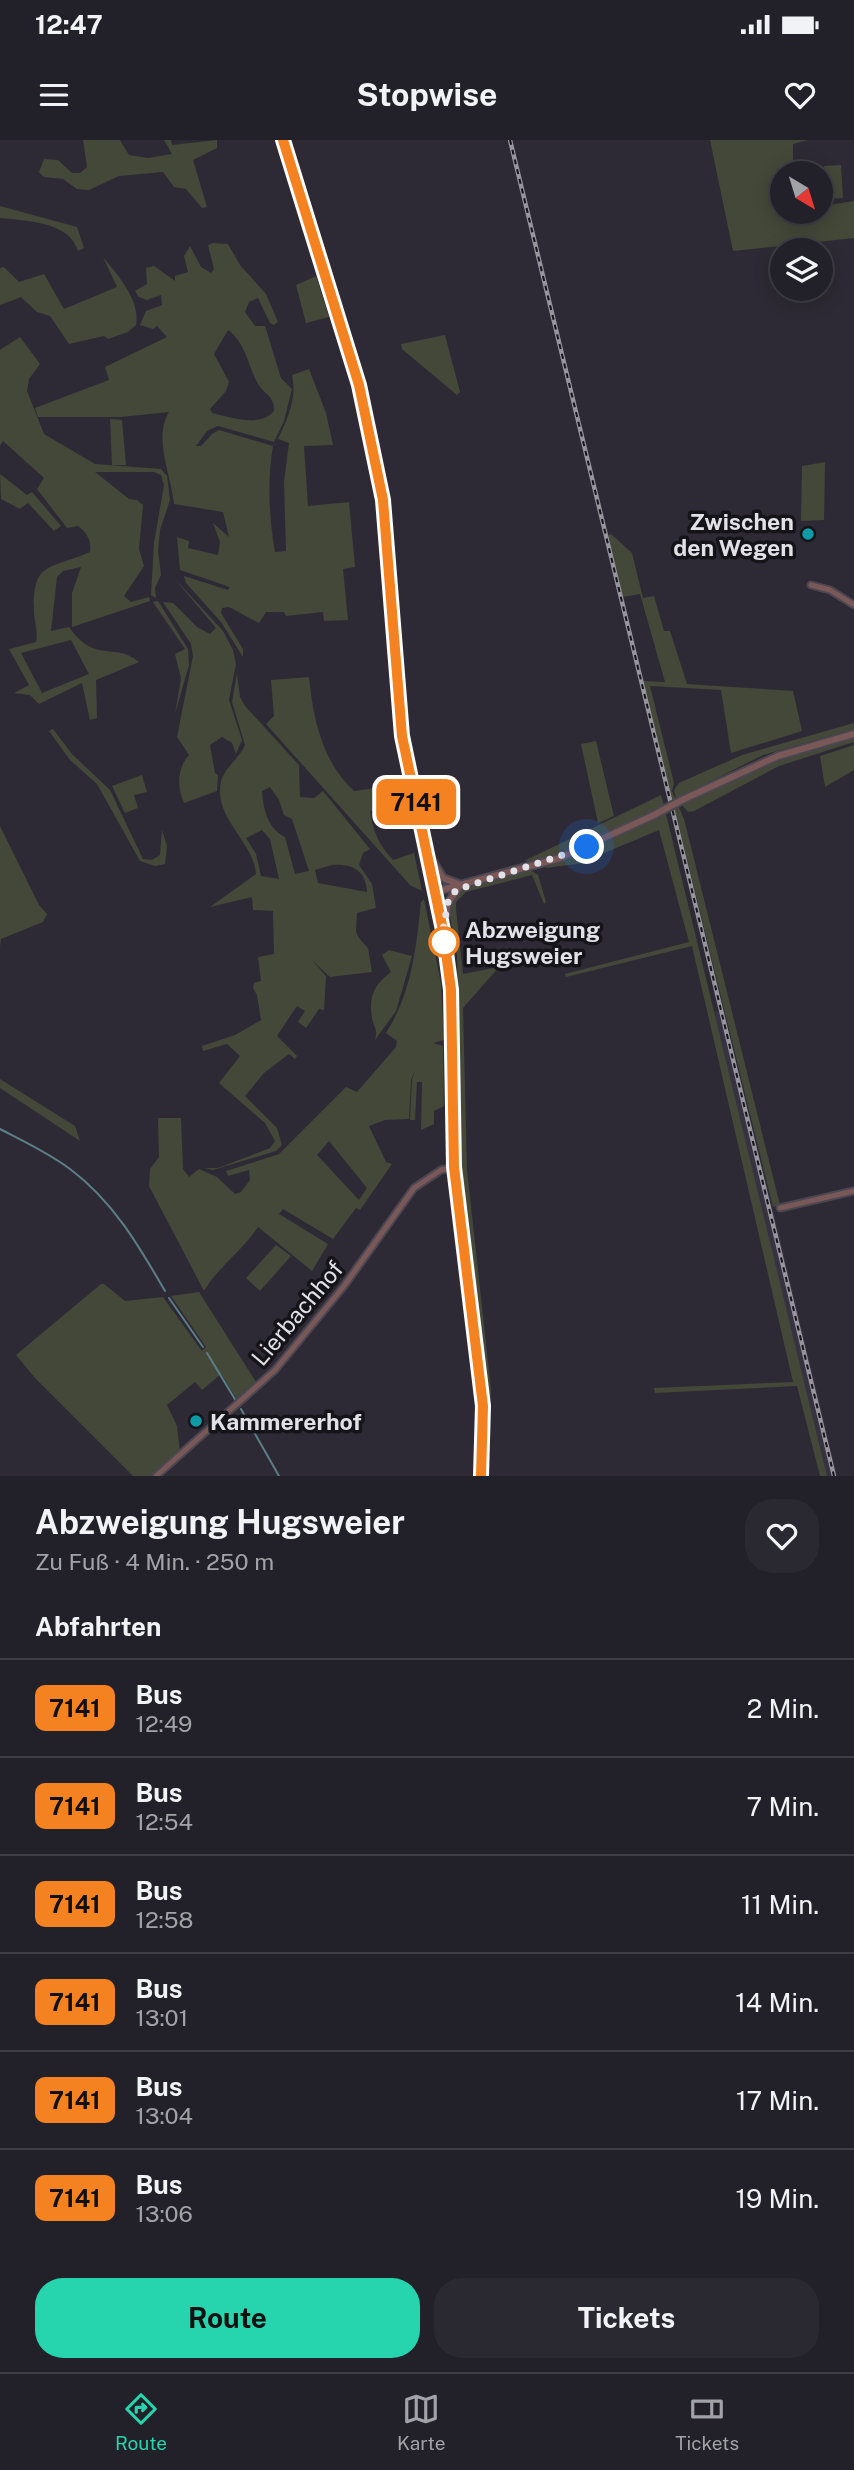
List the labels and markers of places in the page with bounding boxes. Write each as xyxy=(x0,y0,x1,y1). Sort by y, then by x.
place label: Zwischen den Wegen xyxy=(673,508,794,561)
marker: Zwischen den Wegen xyxy=(800,526,816,542)
place label: Abzweigung Hugsweier xyxy=(465,916,600,969)
marker: Abzweigung Hugsweier xyxy=(429,927,459,957)
place label: Kammererhof xyxy=(210,1408,362,1435)
marker: Kammererhof xyxy=(188,1413,204,1429)

